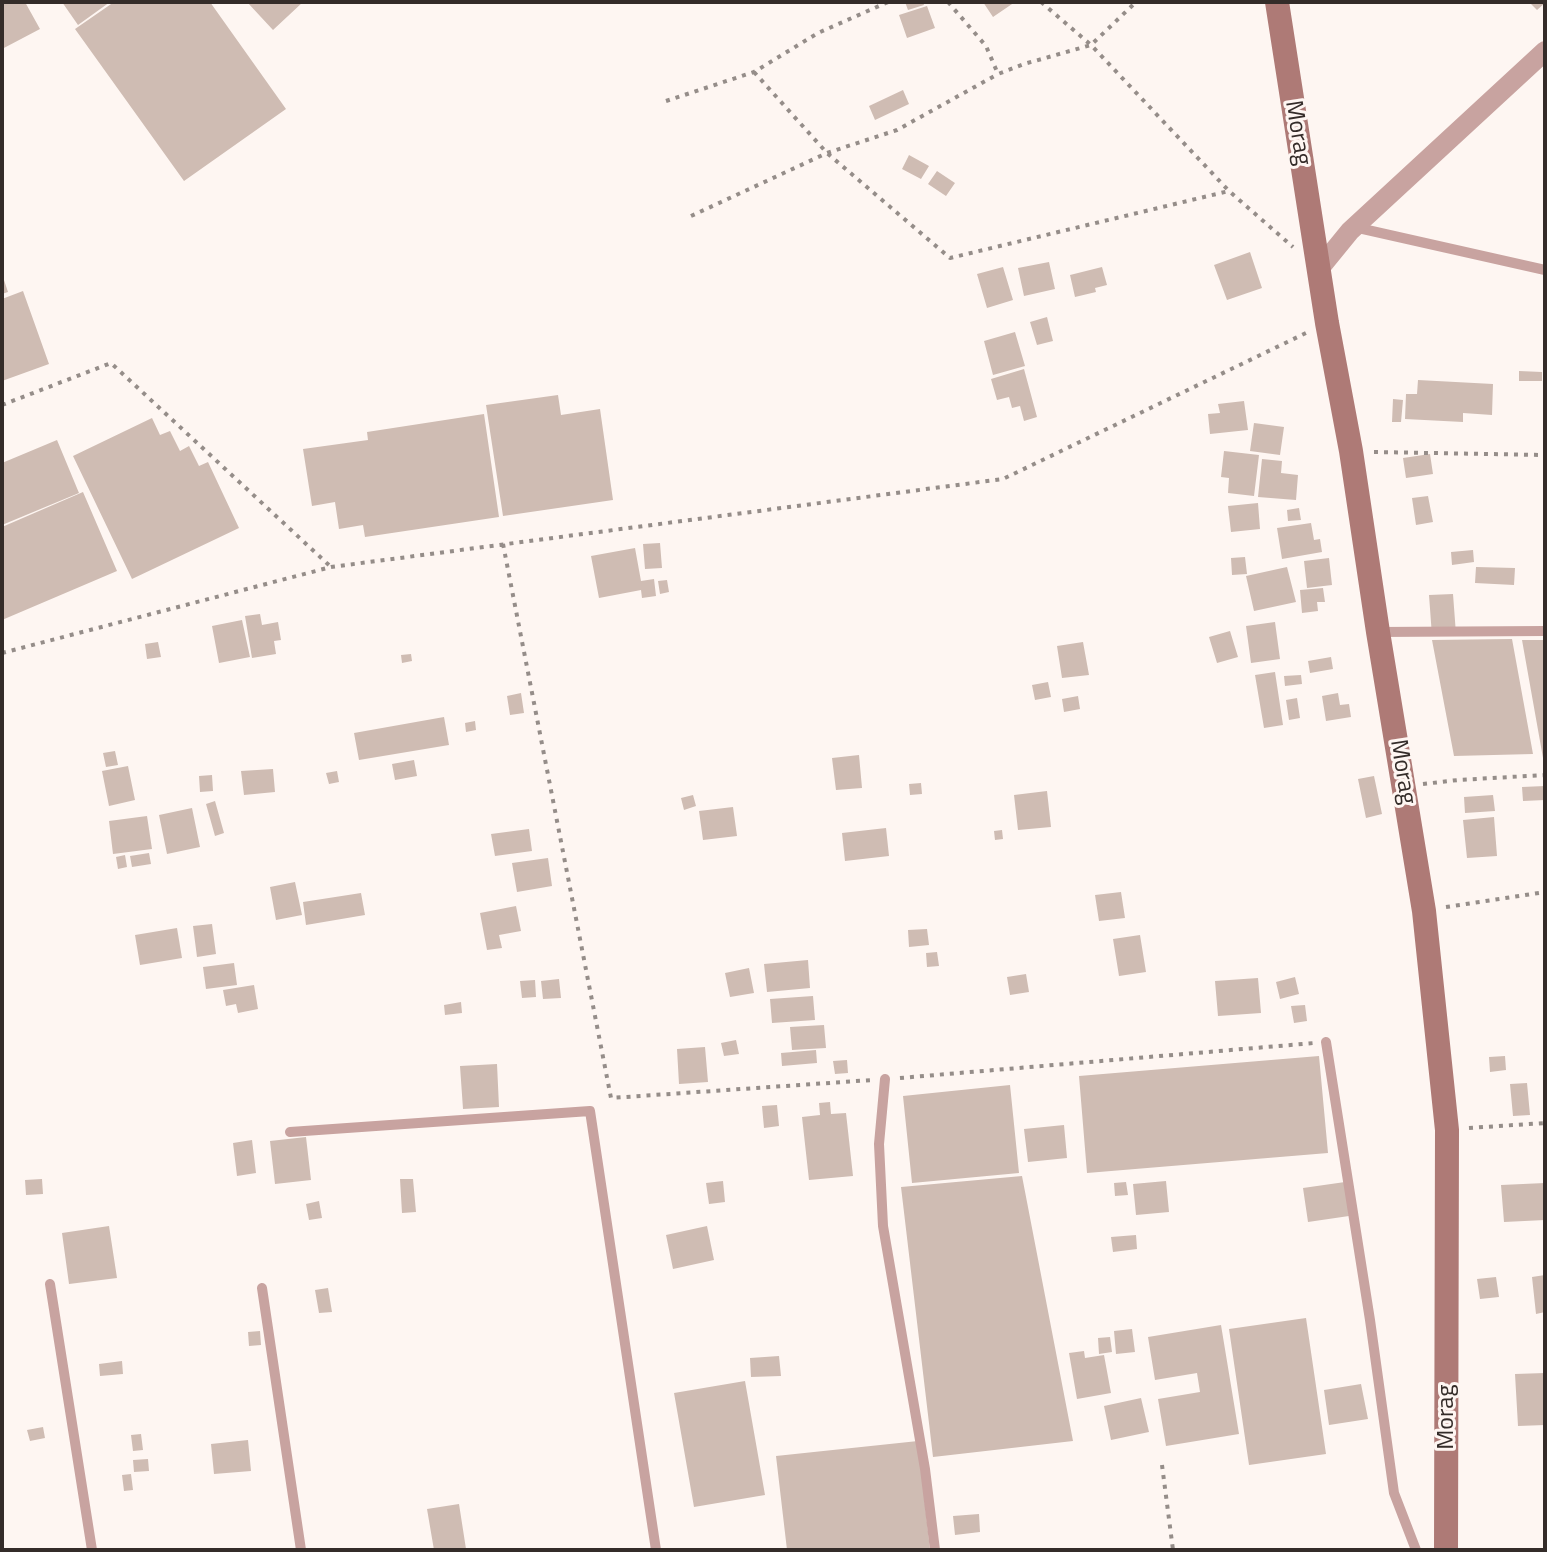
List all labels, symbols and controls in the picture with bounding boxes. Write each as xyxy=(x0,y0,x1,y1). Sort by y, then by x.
street label: Morag xyxy=(1278,98,1316,168)
street label: Morag xyxy=(1383,737,1421,807)
street label: Morag xyxy=(1433,1384,1461,1450)

